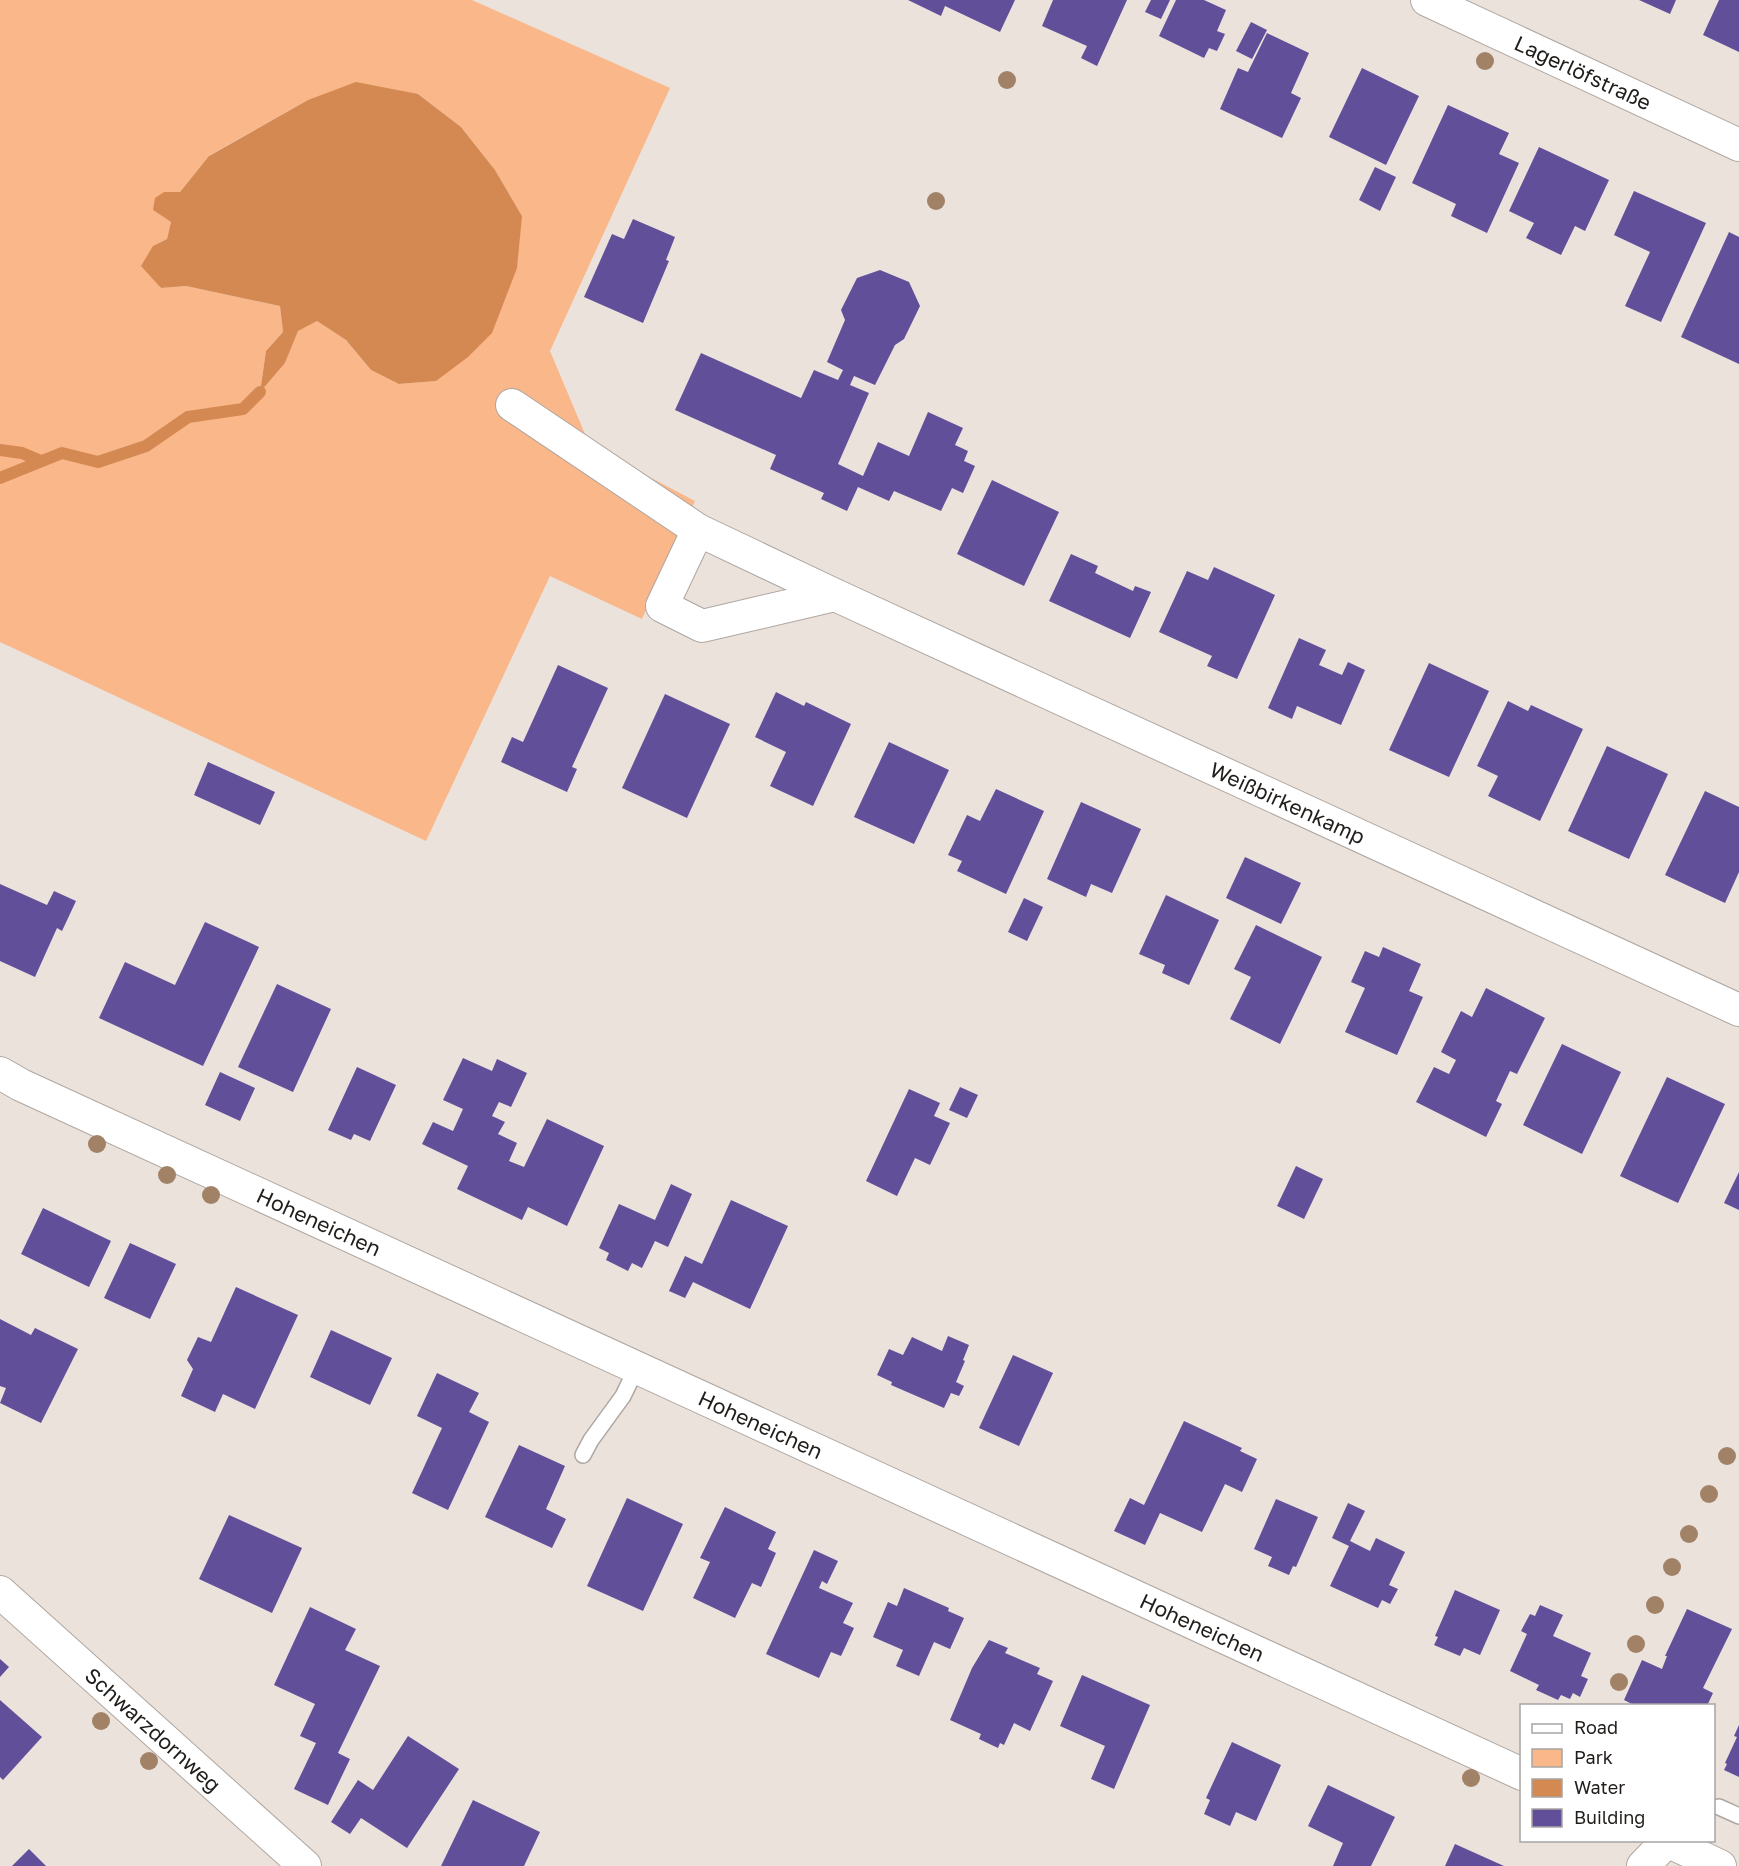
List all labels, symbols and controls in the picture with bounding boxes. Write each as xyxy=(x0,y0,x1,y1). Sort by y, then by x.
street label: Lagerlöfstraße xyxy=(1511,30,1655,115)
street label: Weißbirkenkamp xyxy=(1206,756,1369,850)
street label: Hoheneichen xyxy=(253,1182,385,1262)
street label: Hoheneichen xyxy=(694,1385,827,1464)
street label: Hoheneichen xyxy=(1136,1588,1269,1667)
street label: Schwarzdornweg xyxy=(80,1662,226,1797)
legend xyxy=(1520,1704,1715,1842)
text: Road xyxy=(1574,1716,1618,1738)
text: Park xyxy=(1574,1746,1613,1768)
text: Water xyxy=(1574,1776,1625,1798)
text: Building xyxy=(1574,1806,1645,1828)

